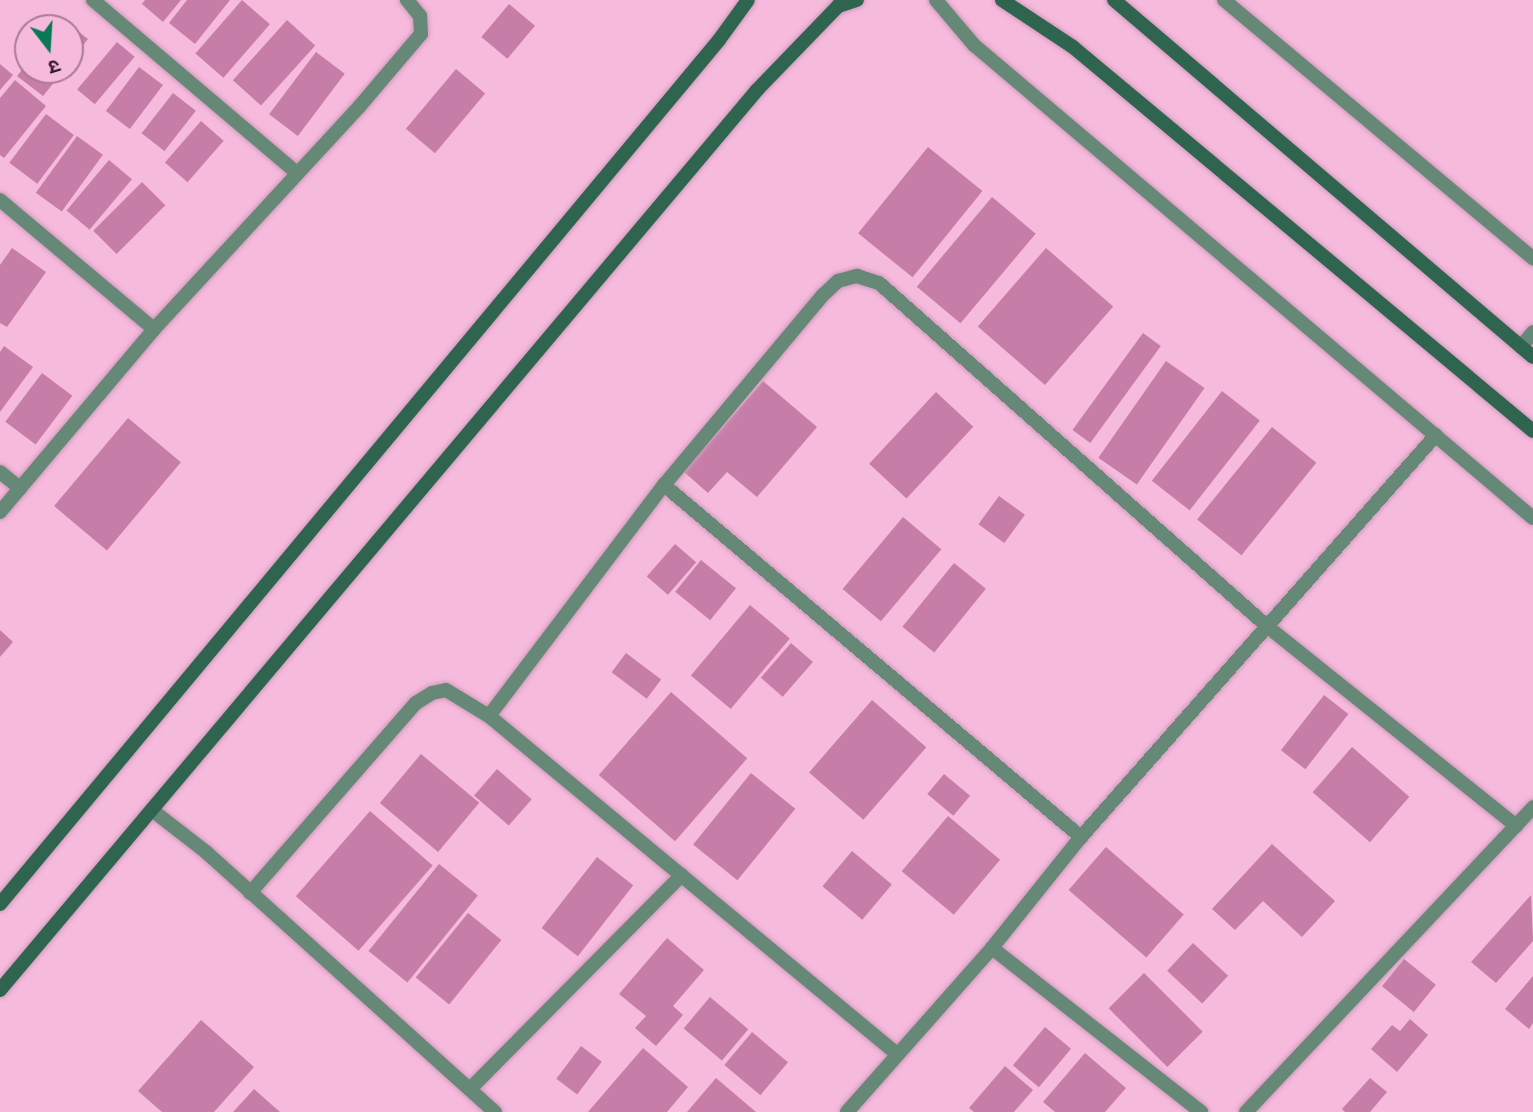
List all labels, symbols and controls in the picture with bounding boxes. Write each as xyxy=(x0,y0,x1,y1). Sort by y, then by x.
north arrow xyxy=(14,14,84,84)
text: उ xyxy=(46,54,64,81)

